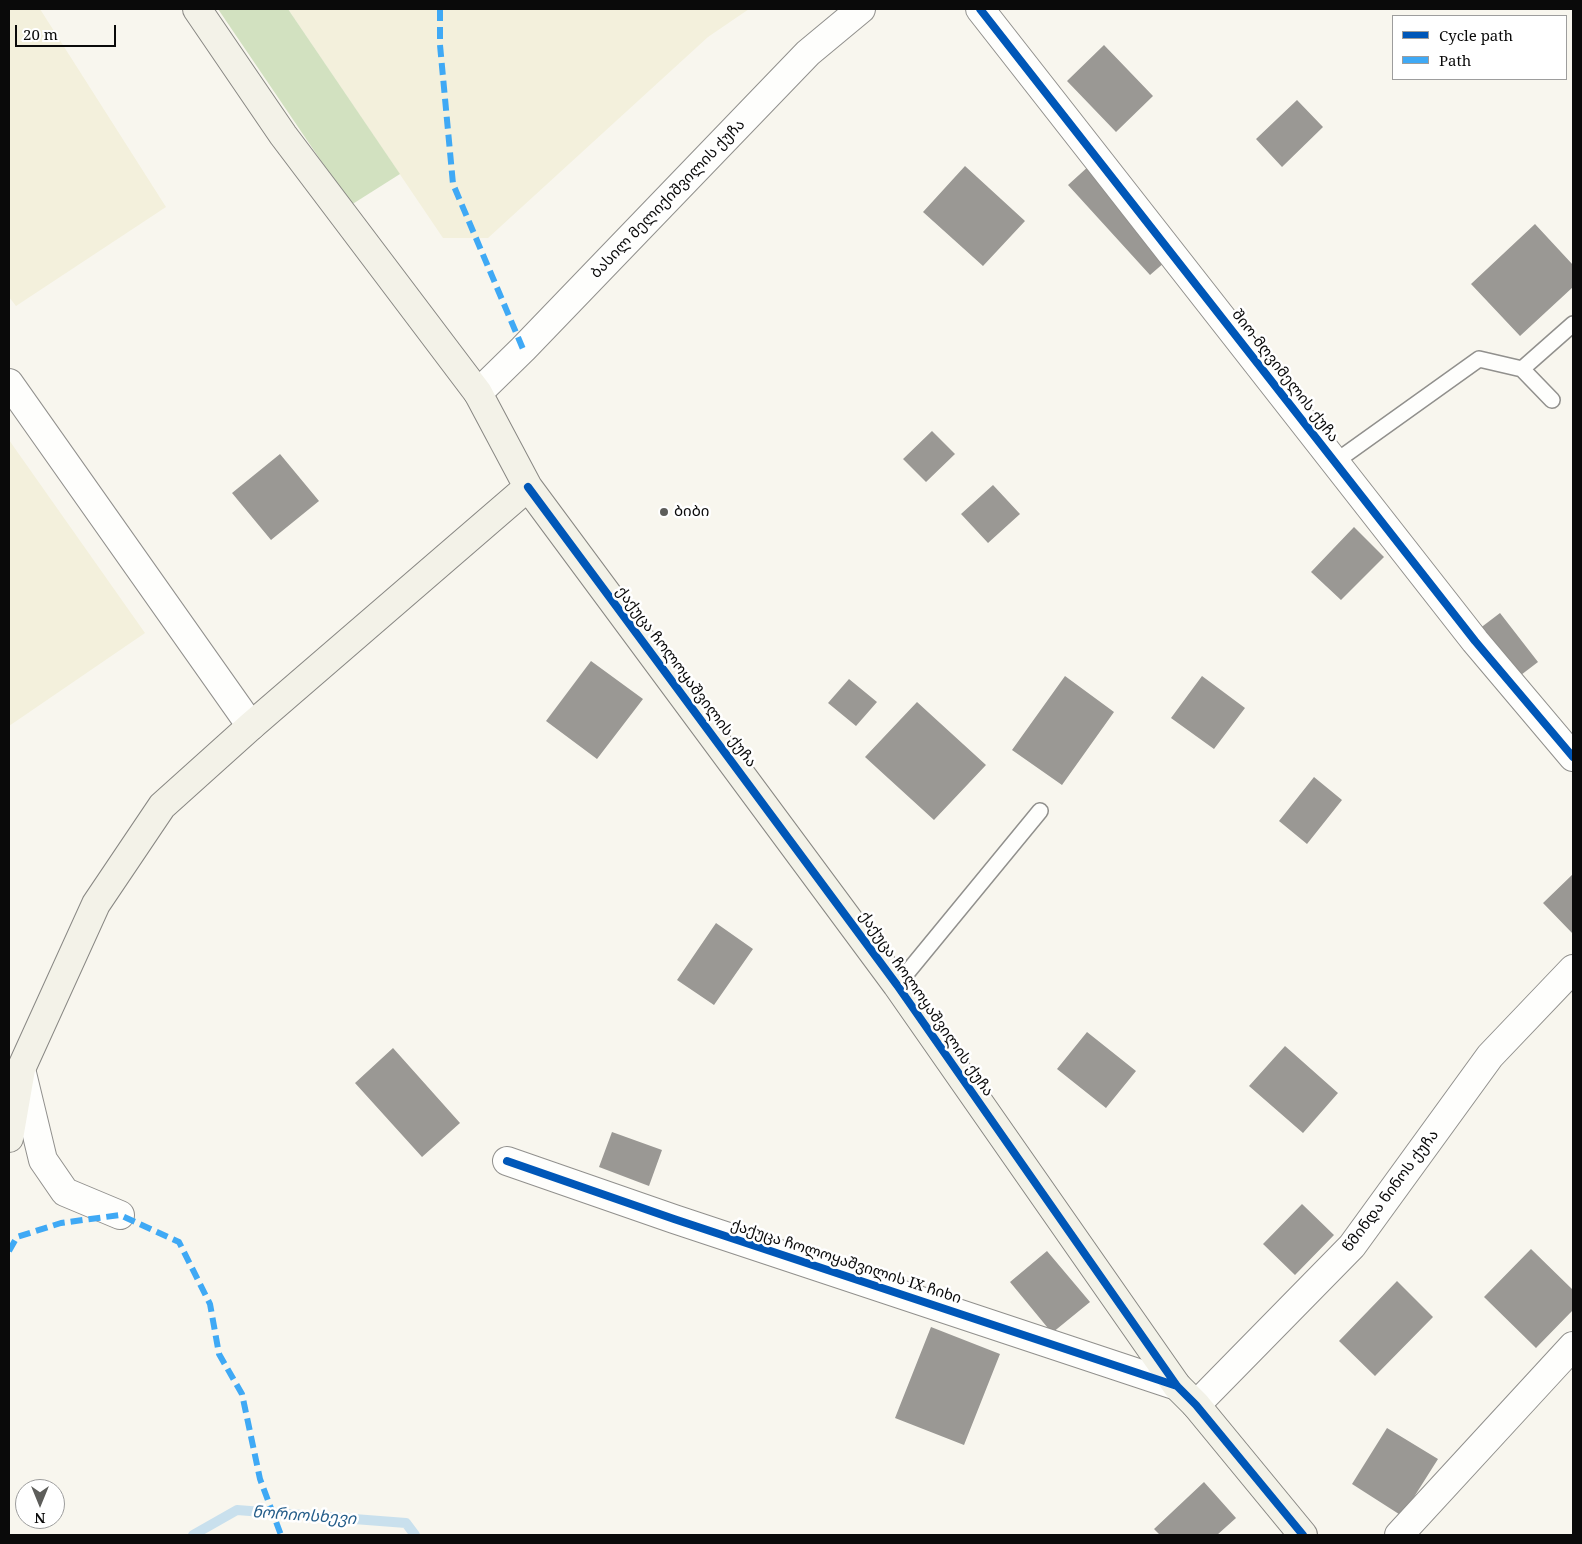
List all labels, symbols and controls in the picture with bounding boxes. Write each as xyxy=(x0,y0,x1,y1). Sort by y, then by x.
scale bar xyxy=(18,15,119,47)
legend xyxy=(1392,15,1567,80)
text: 20 m xyxy=(23,24,58,44)
text: Cycle path xyxy=(1439,25,1513,45)
text: Path xyxy=(1439,50,1471,70)
street label: ბასილ მელიქიშვილის ქუჩა xyxy=(587,116,749,282)
street label: შიო-მღვიმელის ქუჩა xyxy=(1228,306,1342,446)
place label: ბიბი xyxy=(674,503,709,521)
marker: ბიბი xyxy=(658,506,670,518)
street label: ქაქუცა ჩოლოყაშვილის ქუჩა xyxy=(612,583,760,771)
street label: ქაქუცა ჩოლოყაშვილის ქუჩა xyxy=(855,908,997,1100)
street label: წმინდა ნინოს ქუჩა xyxy=(1339,1126,1443,1256)
street label: ქაქუცა ჩოლოყაშვილის IX ჩიხი xyxy=(728,1216,964,1308)
north arrow xyxy=(15,1479,65,1529)
water label: ნორიოსხევი xyxy=(251,1503,357,1529)
text: N xyxy=(34,1509,46,1528)

